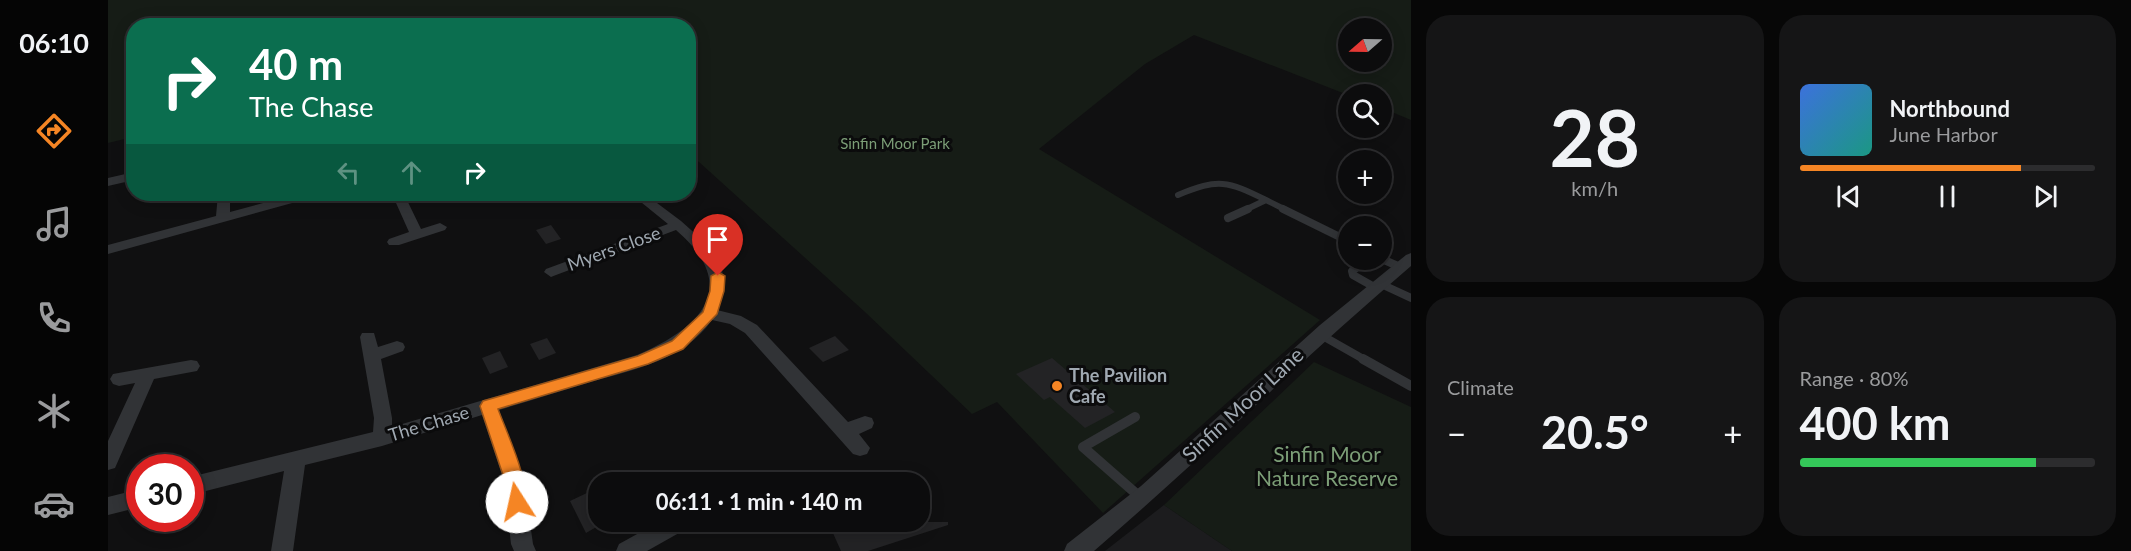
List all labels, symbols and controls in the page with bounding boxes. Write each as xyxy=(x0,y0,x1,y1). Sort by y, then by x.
north arrow xyxy=(1338,18,1392,72)
map controls xyxy=(1338,18,1392,270)
text: 06:10 xyxy=(19,26,89,59)
text: 40 m xyxy=(249,39,343,89)
icon: right xyxy=(150,42,228,120)
button: search xyxy=(1338,84,1392,138)
text: The Chase xyxy=(249,90,373,123)
text: 28 xyxy=(1550,90,1640,184)
text: Northbound xyxy=(1890,95,2010,122)
icon: directions xyxy=(33,110,75,152)
text: June Harbor xyxy=(1890,122,1998,146)
park label: Sinfin Moor Park xyxy=(840,134,950,152)
button: + xyxy=(1338,150,1392,204)
icon: left xyxy=(332,156,365,189)
icon: ahead xyxy=(395,156,428,189)
icon: right xyxy=(458,156,491,189)
text: km/h xyxy=(1571,176,1618,200)
icon: previous xyxy=(1832,180,1865,213)
icon: pause xyxy=(1931,180,1964,213)
icon: next xyxy=(2029,180,2062,213)
icon: music xyxy=(33,203,75,245)
pin xyxy=(692,214,743,276)
button: − xyxy=(1338,216,1392,270)
street label: Myers Close xyxy=(564,221,663,275)
icon: arrive xyxy=(701,223,734,256)
icon: phone xyxy=(33,297,75,339)
street label: Sinfin Moor Lane xyxy=(1176,341,1308,466)
place label: The Pavilion Cafe xyxy=(1069,364,1167,407)
text: Range · 80% xyxy=(1800,366,1908,390)
text: Climate xyxy=(1447,375,1514,399)
marker: The Pavilion Cafe xyxy=(1050,379,1064,393)
icon: climate xyxy=(33,390,75,432)
text: 400 km xyxy=(1800,396,1950,450)
street label: The Chase xyxy=(386,400,472,446)
text: 20.5° xyxy=(1541,405,1649,459)
text: − xyxy=(1447,413,1466,453)
text: + xyxy=(1723,413,1743,453)
park label: Sinfin Moor Nature Reserve xyxy=(1256,441,1398,490)
speed limit sign: 30 xyxy=(126,454,204,532)
position arrow xyxy=(485,470,549,534)
icon: car xyxy=(33,483,75,525)
text: 06:11 · 1 min · 140 m xyxy=(656,488,862,515)

